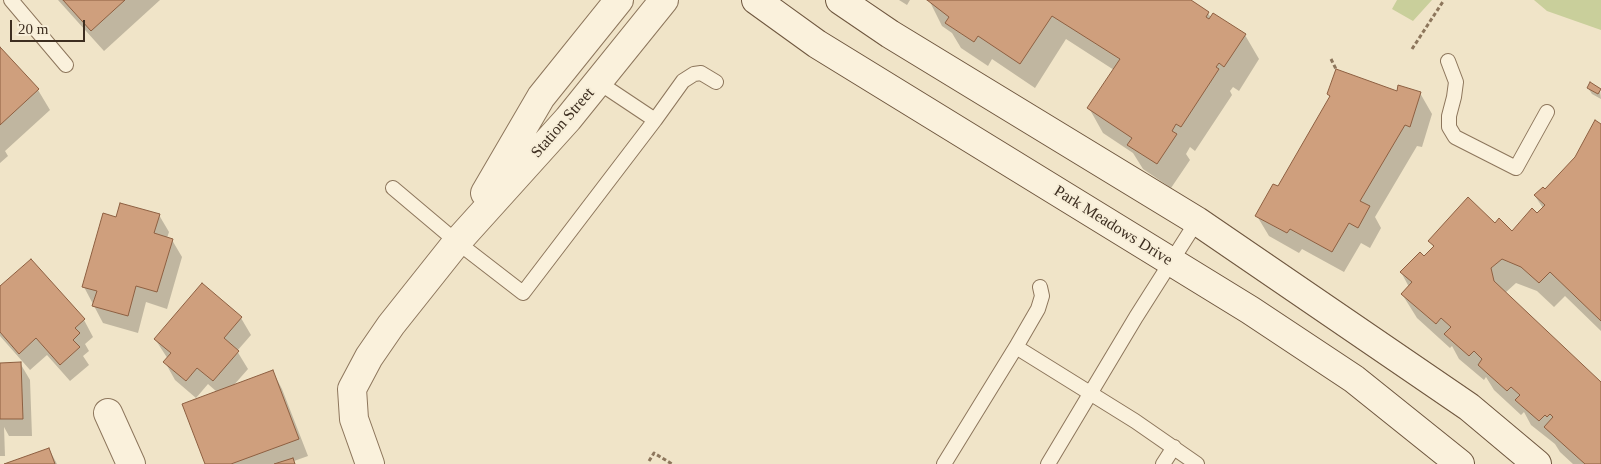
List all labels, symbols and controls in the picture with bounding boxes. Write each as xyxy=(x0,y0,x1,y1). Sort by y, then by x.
scale bar xyxy=(12,10,88,42)
text: 20 m xyxy=(18,21,48,37)
street label: Station Street xyxy=(527,84,599,162)
street label: Park Meadows Drive xyxy=(1050,182,1176,270)

